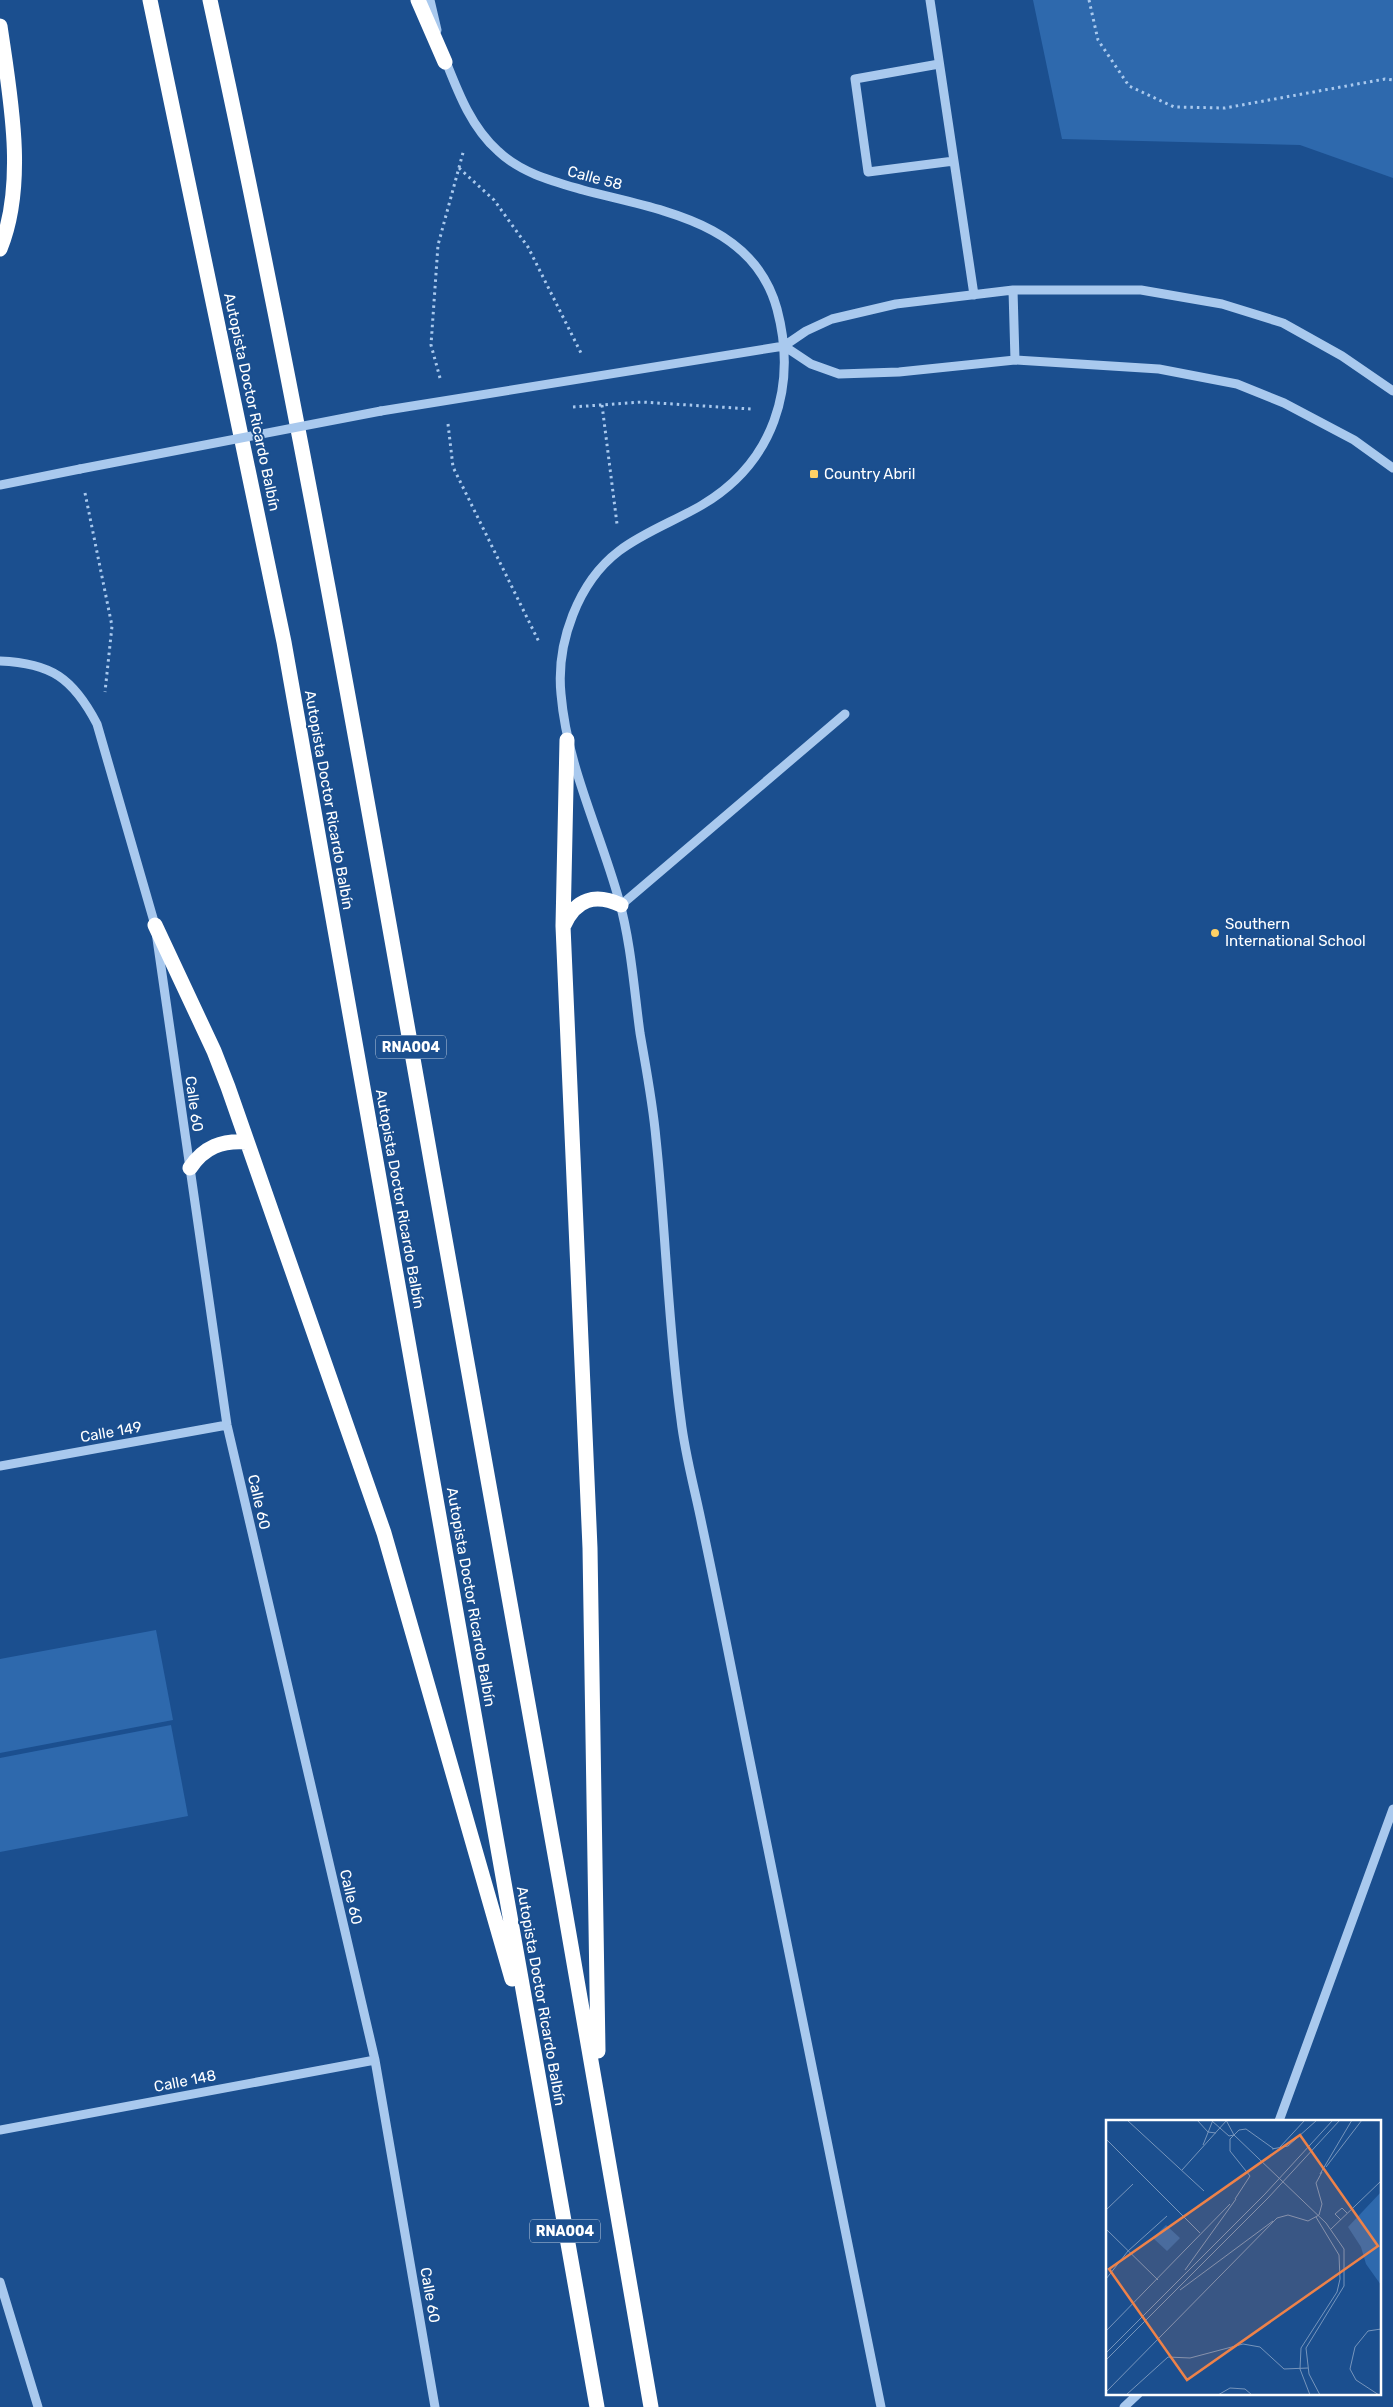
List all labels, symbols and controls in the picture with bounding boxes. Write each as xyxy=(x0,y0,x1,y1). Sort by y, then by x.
street label: Calle 58 xyxy=(566,162,624,194)
street label: Autopista Doctor Ricardo Balbín xyxy=(220,291,284,513)
place label: Country Abril xyxy=(824,465,915,483)
marker: Country Abril xyxy=(808,468,820,480)
street label: Autopista Doctor Ricardo Balbín xyxy=(301,689,357,911)
place label: Southern International School xyxy=(1225,915,1366,950)
marker: Southern International School xyxy=(1209,927,1221,939)
road number: RNA004 xyxy=(376,1036,446,1058)
street label: Calle 60 xyxy=(181,1075,207,1133)
street label: Autopista Doctor Ricardo Balbín xyxy=(372,1088,428,1310)
street label: Calle 149 xyxy=(79,1418,143,1446)
street label: Calle 60 xyxy=(244,1473,274,1531)
street label: Autopista Doctor Ricardo Balbín xyxy=(443,1486,499,1708)
street label: Calle 60 xyxy=(336,1868,366,1926)
street label: Autopista Doctor Ricardo Balbín xyxy=(513,1885,569,2107)
street label: Calle 148 xyxy=(152,2066,218,2096)
inset map xyxy=(1106,2120,1380,2394)
road number: RNA004 xyxy=(530,2220,600,2242)
street label: Calle 60 xyxy=(416,2266,444,2324)

